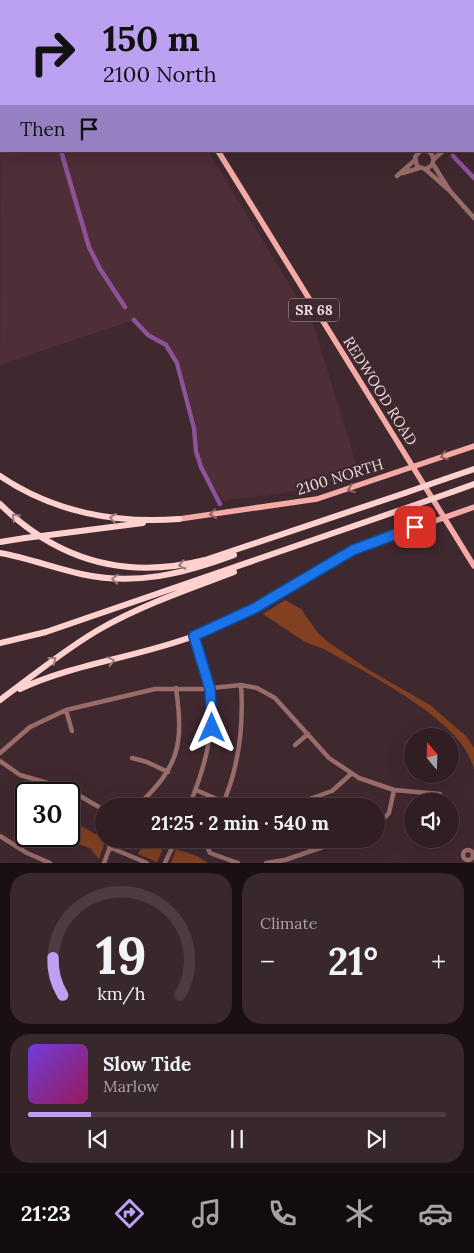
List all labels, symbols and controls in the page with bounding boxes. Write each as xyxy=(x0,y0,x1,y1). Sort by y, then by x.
text: 150 m xyxy=(103,16,200,61)
icon: right xyxy=(20,20,85,85)
text: 2100 North xyxy=(103,60,217,88)
icon: arrive xyxy=(75,115,103,143)
text: Then xyxy=(20,117,65,141)
road number: SR 68 xyxy=(289,298,339,322)
street label: REDWOOD ROAD xyxy=(339,333,422,449)
one-way arrow xyxy=(440,451,448,461)
street label: 2100 NORTH xyxy=(294,454,386,499)
one-way arrow xyxy=(347,483,356,493)
pin xyxy=(394,506,436,548)
one-way arrow xyxy=(208,509,217,519)
one-way arrow xyxy=(109,513,117,524)
icon: arrive xyxy=(401,513,429,541)
one-way arrow xyxy=(11,514,20,523)
one-way arrow xyxy=(177,560,186,570)
one-way arrow xyxy=(110,573,118,584)
one-way arrow xyxy=(107,656,116,667)
one-way arrow xyxy=(47,658,56,666)
position arrow xyxy=(185,701,237,753)
north arrow xyxy=(404,728,459,782)
map controls xyxy=(404,728,459,848)
speed limit sign: 30 xyxy=(15,782,80,847)
button: sound xyxy=(404,793,459,848)
text: 21:25 · 2 min · 540 m xyxy=(151,811,329,835)
text: Climate xyxy=(260,913,317,933)
text: 19 xyxy=(95,922,147,988)
text: 21° xyxy=(328,937,378,985)
text: − xyxy=(260,944,275,980)
text: + xyxy=(431,944,446,980)
text: km/h xyxy=(97,982,145,1005)
text: Slow Tide xyxy=(103,1052,191,1076)
text: Marlow xyxy=(103,1076,159,1096)
icon: previous xyxy=(84,1125,112,1153)
icon: pause xyxy=(223,1125,251,1153)
icon: next xyxy=(362,1125,390,1153)
icon: directions xyxy=(112,1196,147,1231)
icon: music xyxy=(189,1196,224,1231)
icon: phone xyxy=(265,1196,300,1231)
icon: climate xyxy=(342,1196,377,1231)
icon: car xyxy=(418,1196,453,1231)
text: 21:23 xyxy=(21,1199,71,1227)

